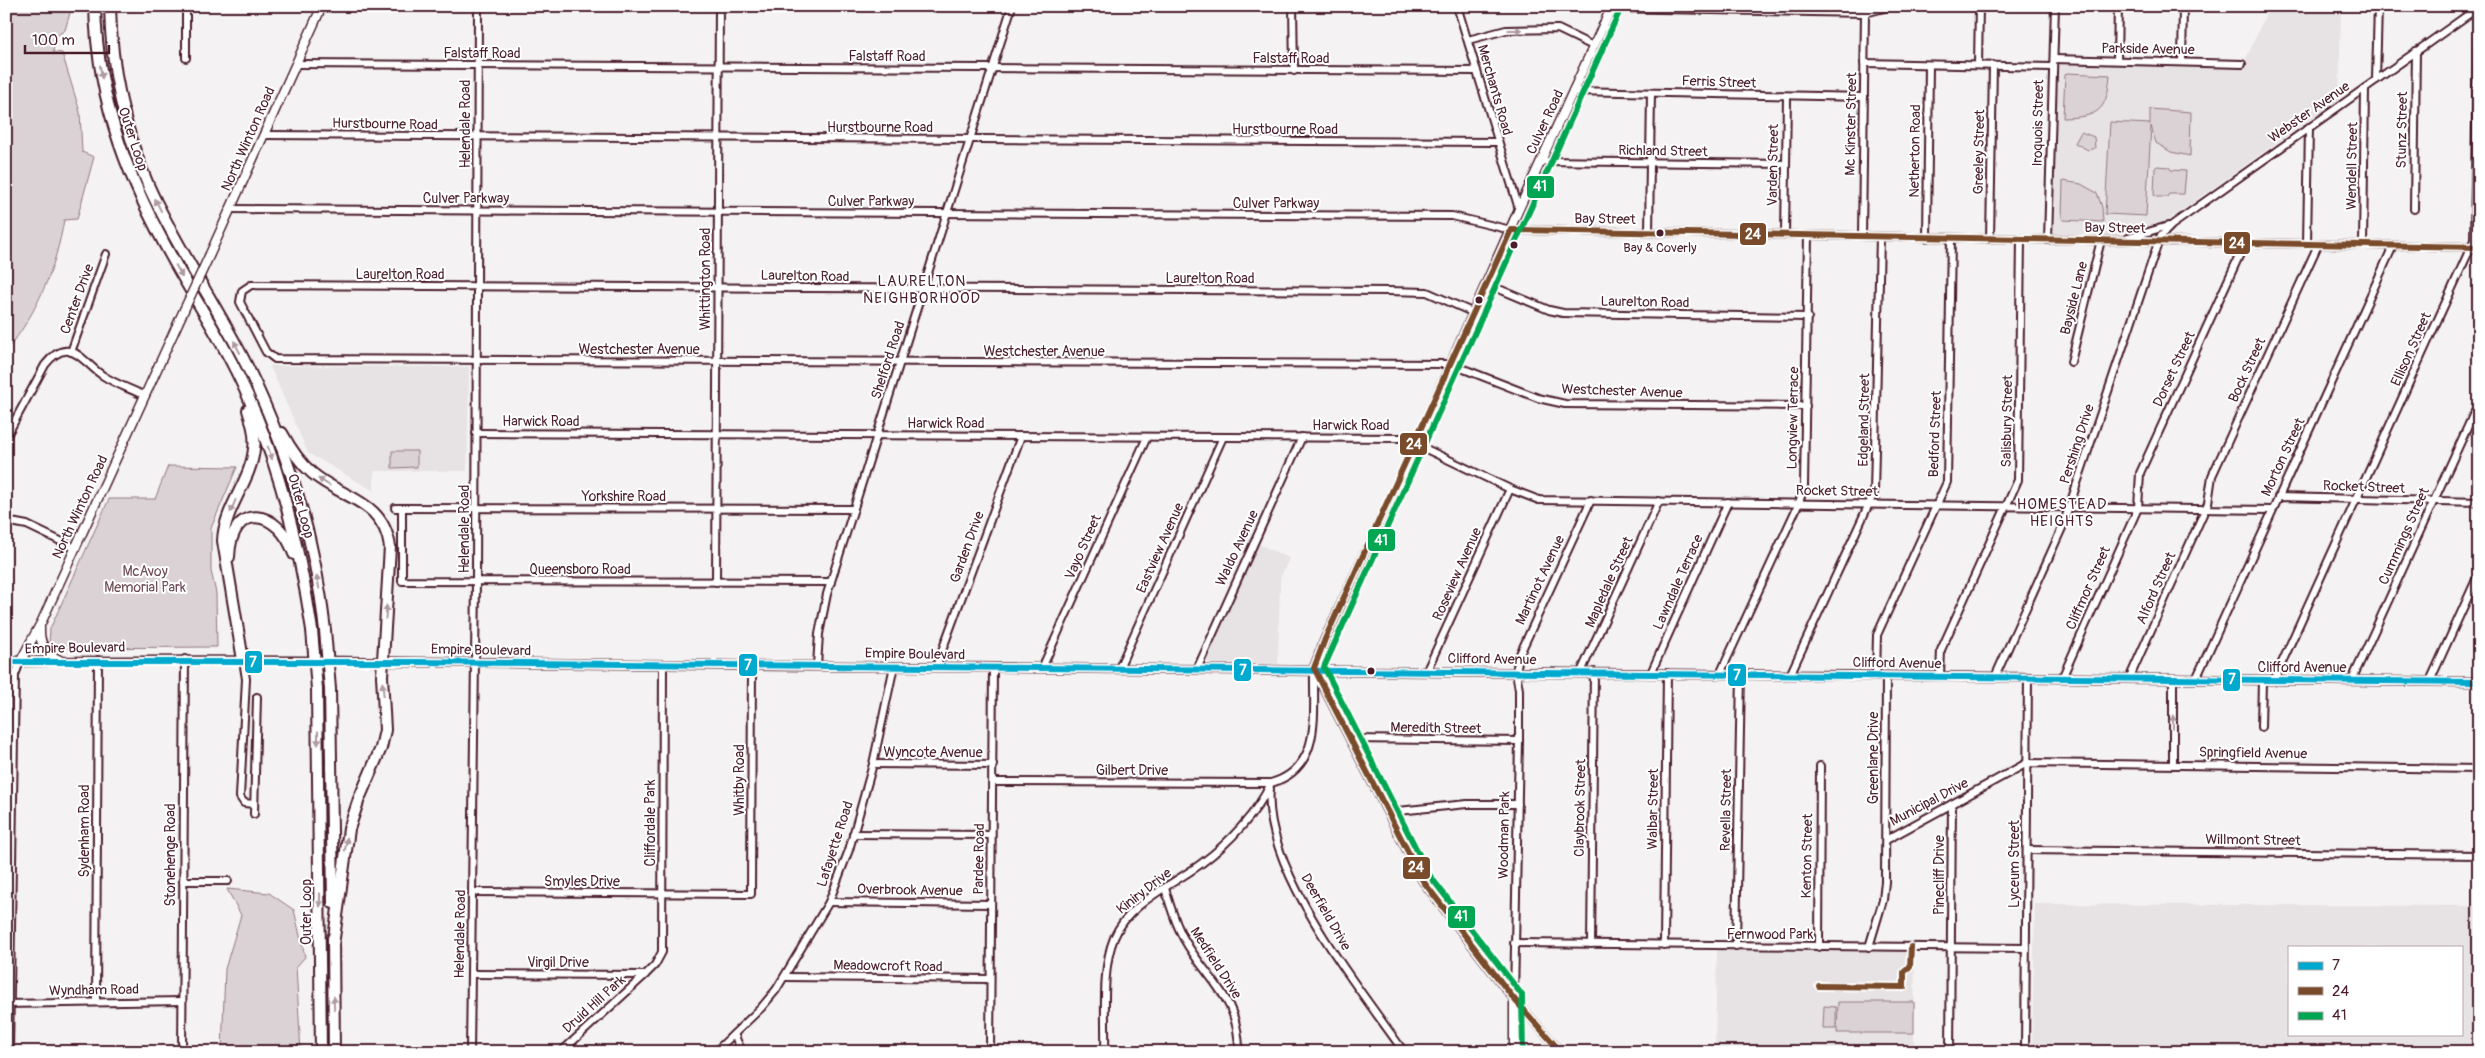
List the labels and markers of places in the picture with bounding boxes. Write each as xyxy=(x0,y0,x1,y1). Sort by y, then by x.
marker: Bay & Coverly xyxy=(1655,228,1665,238)
unlabelled marker xyxy=(1509,240,1519,250)
place label: Bay & Coverly xyxy=(1623,240,1697,256)
unlabelled marker xyxy=(1474,295,1484,305)
unlabelled marker xyxy=(1366,666,1376,676)

